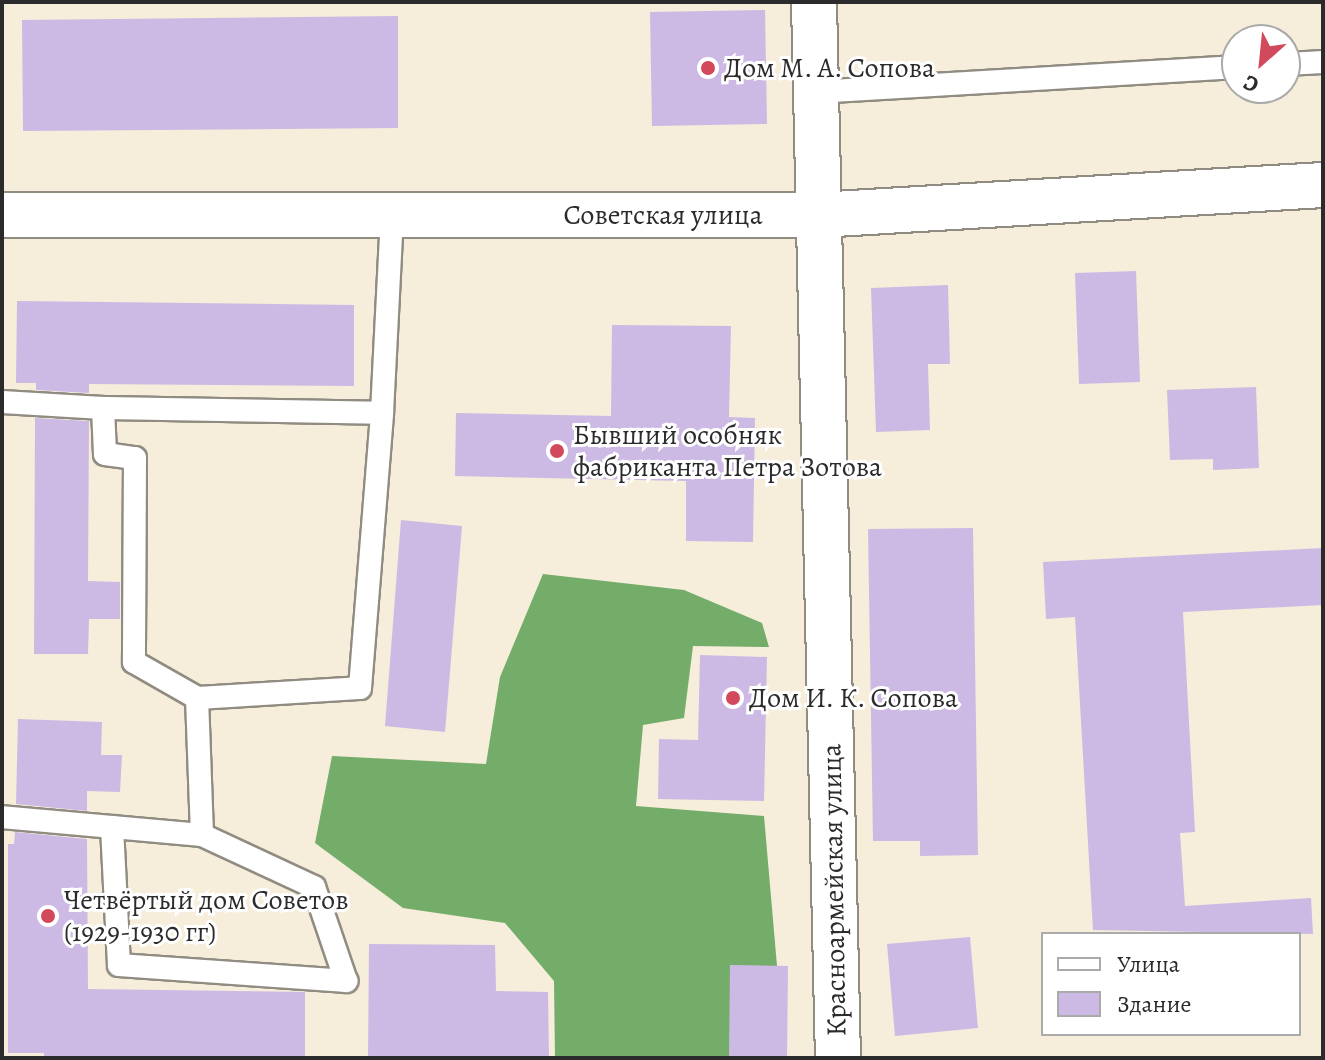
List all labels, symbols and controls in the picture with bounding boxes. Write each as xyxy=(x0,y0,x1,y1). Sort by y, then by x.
north arrow xyxy=(1221,24,1301,104)
place label: Дом М. А. Сопова xyxy=(724,51,936,85)
marker: Дом М. А. Сопова xyxy=(699,59,717,77)
text: С xyxy=(1238,67,1264,100)
street label: Советская улица xyxy=(563,198,763,232)
place label: Бывший особняк фабриканта Петра Зотова xyxy=(573,418,882,484)
marker: Бывший особняк фабриканта Петра Зотова xyxy=(548,442,566,460)
place label: Дом И. К. Сопова xyxy=(749,681,959,715)
marker: Дом И. К. Сопова xyxy=(724,689,742,707)
street label: Красноармейская улица xyxy=(815,743,853,1037)
place label: Четвёртый дом Советов (1929-1930 гг) xyxy=(64,883,349,949)
marker: Четвёртый дом Советов (1929-1930 гг) xyxy=(39,907,57,925)
legend xyxy=(1041,932,1301,1036)
text: Улица xyxy=(1117,948,1180,980)
text: Здание xyxy=(1117,988,1192,1020)

